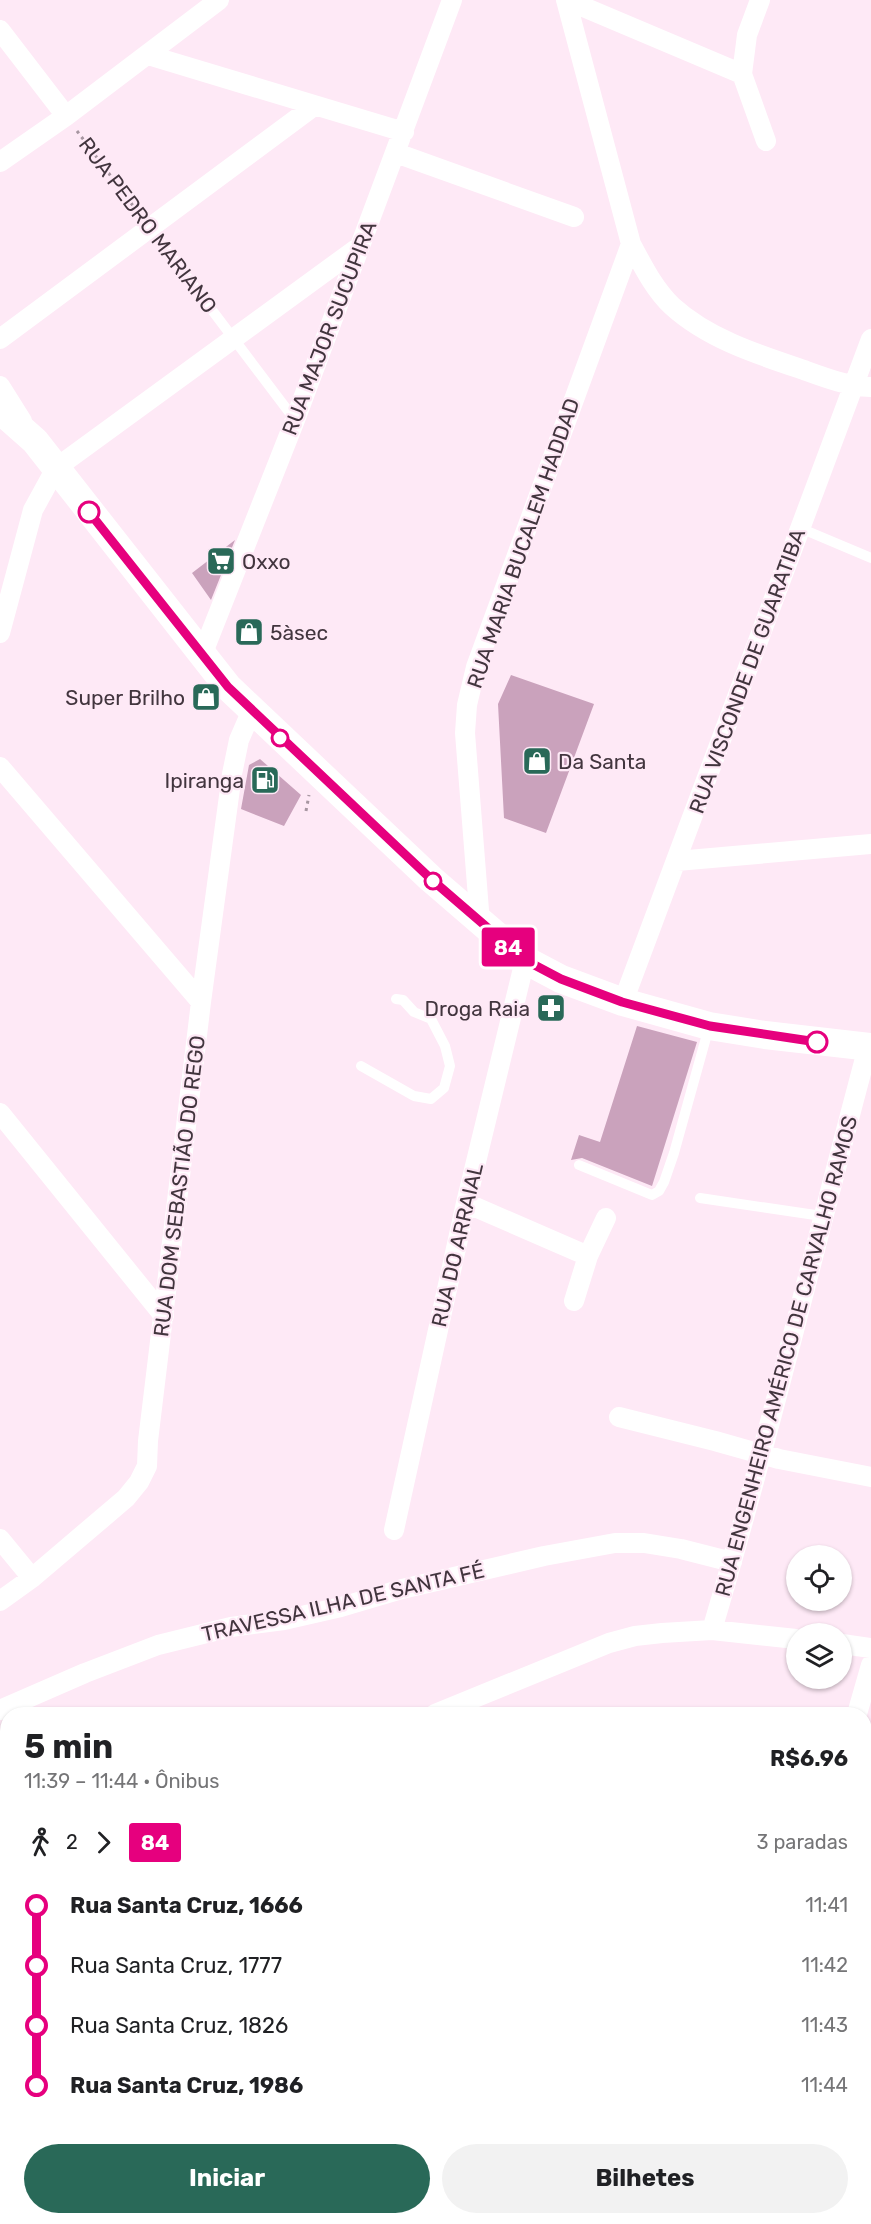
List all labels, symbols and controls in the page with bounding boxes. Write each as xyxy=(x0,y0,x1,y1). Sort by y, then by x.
street label: RUA PEDRO MARIANO xyxy=(74,132,222,318)
street label: RUA MAJOR SUCUPIRA xyxy=(277,217,381,439)
street label: RUA MARIA BUCALEM HADDAD xyxy=(462,395,584,691)
unlabelled marker xyxy=(78,501,100,523)
street label: RUA VISCONDE DE GUARATIBA xyxy=(684,525,810,817)
supermarket icon: Oxxo xyxy=(205,545,237,577)
place label: Oxxo xyxy=(242,549,291,574)
shop icon: 5àsec xyxy=(233,616,265,648)
place label: 5àsec xyxy=(270,620,328,645)
shop icon: Super Brilho xyxy=(190,681,222,713)
place label: Super Brilho xyxy=(65,685,185,710)
unlabelled marker xyxy=(271,729,289,747)
shop icon: Da Santa xyxy=(521,745,553,777)
place label: Da Santa xyxy=(558,749,646,774)
fuel station icon: Ipiranga xyxy=(249,764,281,796)
place label: Ipiranga xyxy=(164,768,244,793)
unlabelled marker xyxy=(424,872,442,890)
line badge: 84 xyxy=(481,928,535,966)
text: 84 xyxy=(494,935,522,960)
pharmacy icon: Droga Raia xyxy=(535,992,567,1024)
place label: Droga Raia xyxy=(424,996,530,1021)
unlabelled marker xyxy=(806,1031,828,1053)
street label: RUA DOM SEBASTIÃO DO REGO xyxy=(148,1034,210,1338)
street label: RUA ENGENHEIRO AMÉRICO DE CARVALHO RAMOS xyxy=(710,1113,862,1599)
street label: RUA DO ARRAIAL xyxy=(426,1160,488,1329)
map controls xyxy=(786,1545,852,1689)
button: locate xyxy=(786,1545,852,1611)
street label: TRAVESSA ILHA DE SANTA FÉ xyxy=(199,1557,487,1647)
button: layers xyxy=(786,1623,852,1689)
text: 5 min xyxy=(24,1727,113,1766)
text: R$6.96 xyxy=(770,1745,848,1772)
text: 11:39 – 11:44 · Ônibus xyxy=(24,1769,220,1793)
icon: walk xyxy=(24,1826,57,1859)
icon: forward xyxy=(87,1826,120,1859)
text: 2 xyxy=(66,1830,78,1854)
text: 84 xyxy=(141,1830,169,1855)
text: 3 paradas xyxy=(757,1830,848,1854)
text: Rua Santa Cruz, 1666 xyxy=(70,1892,303,1919)
text: 11:41 xyxy=(805,1893,848,1917)
text: Rua Santa Cruz, 1777 xyxy=(70,1952,282,1979)
text: 11:42 xyxy=(802,1953,848,1977)
text: Rua Santa Cruz, 1826 xyxy=(70,2012,288,2039)
text: 11:43 xyxy=(801,2013,848,2037)
text: Rua Santa Cruz, 1986 xyxy=(70,2072,303,2099)
text: 11:44 xyxy=(801,2073,848,2097)
button: Iniciar xyxy=(24,2144,430,2213)
button: Bilhetes xyxy=(442,2144,848,2213)

